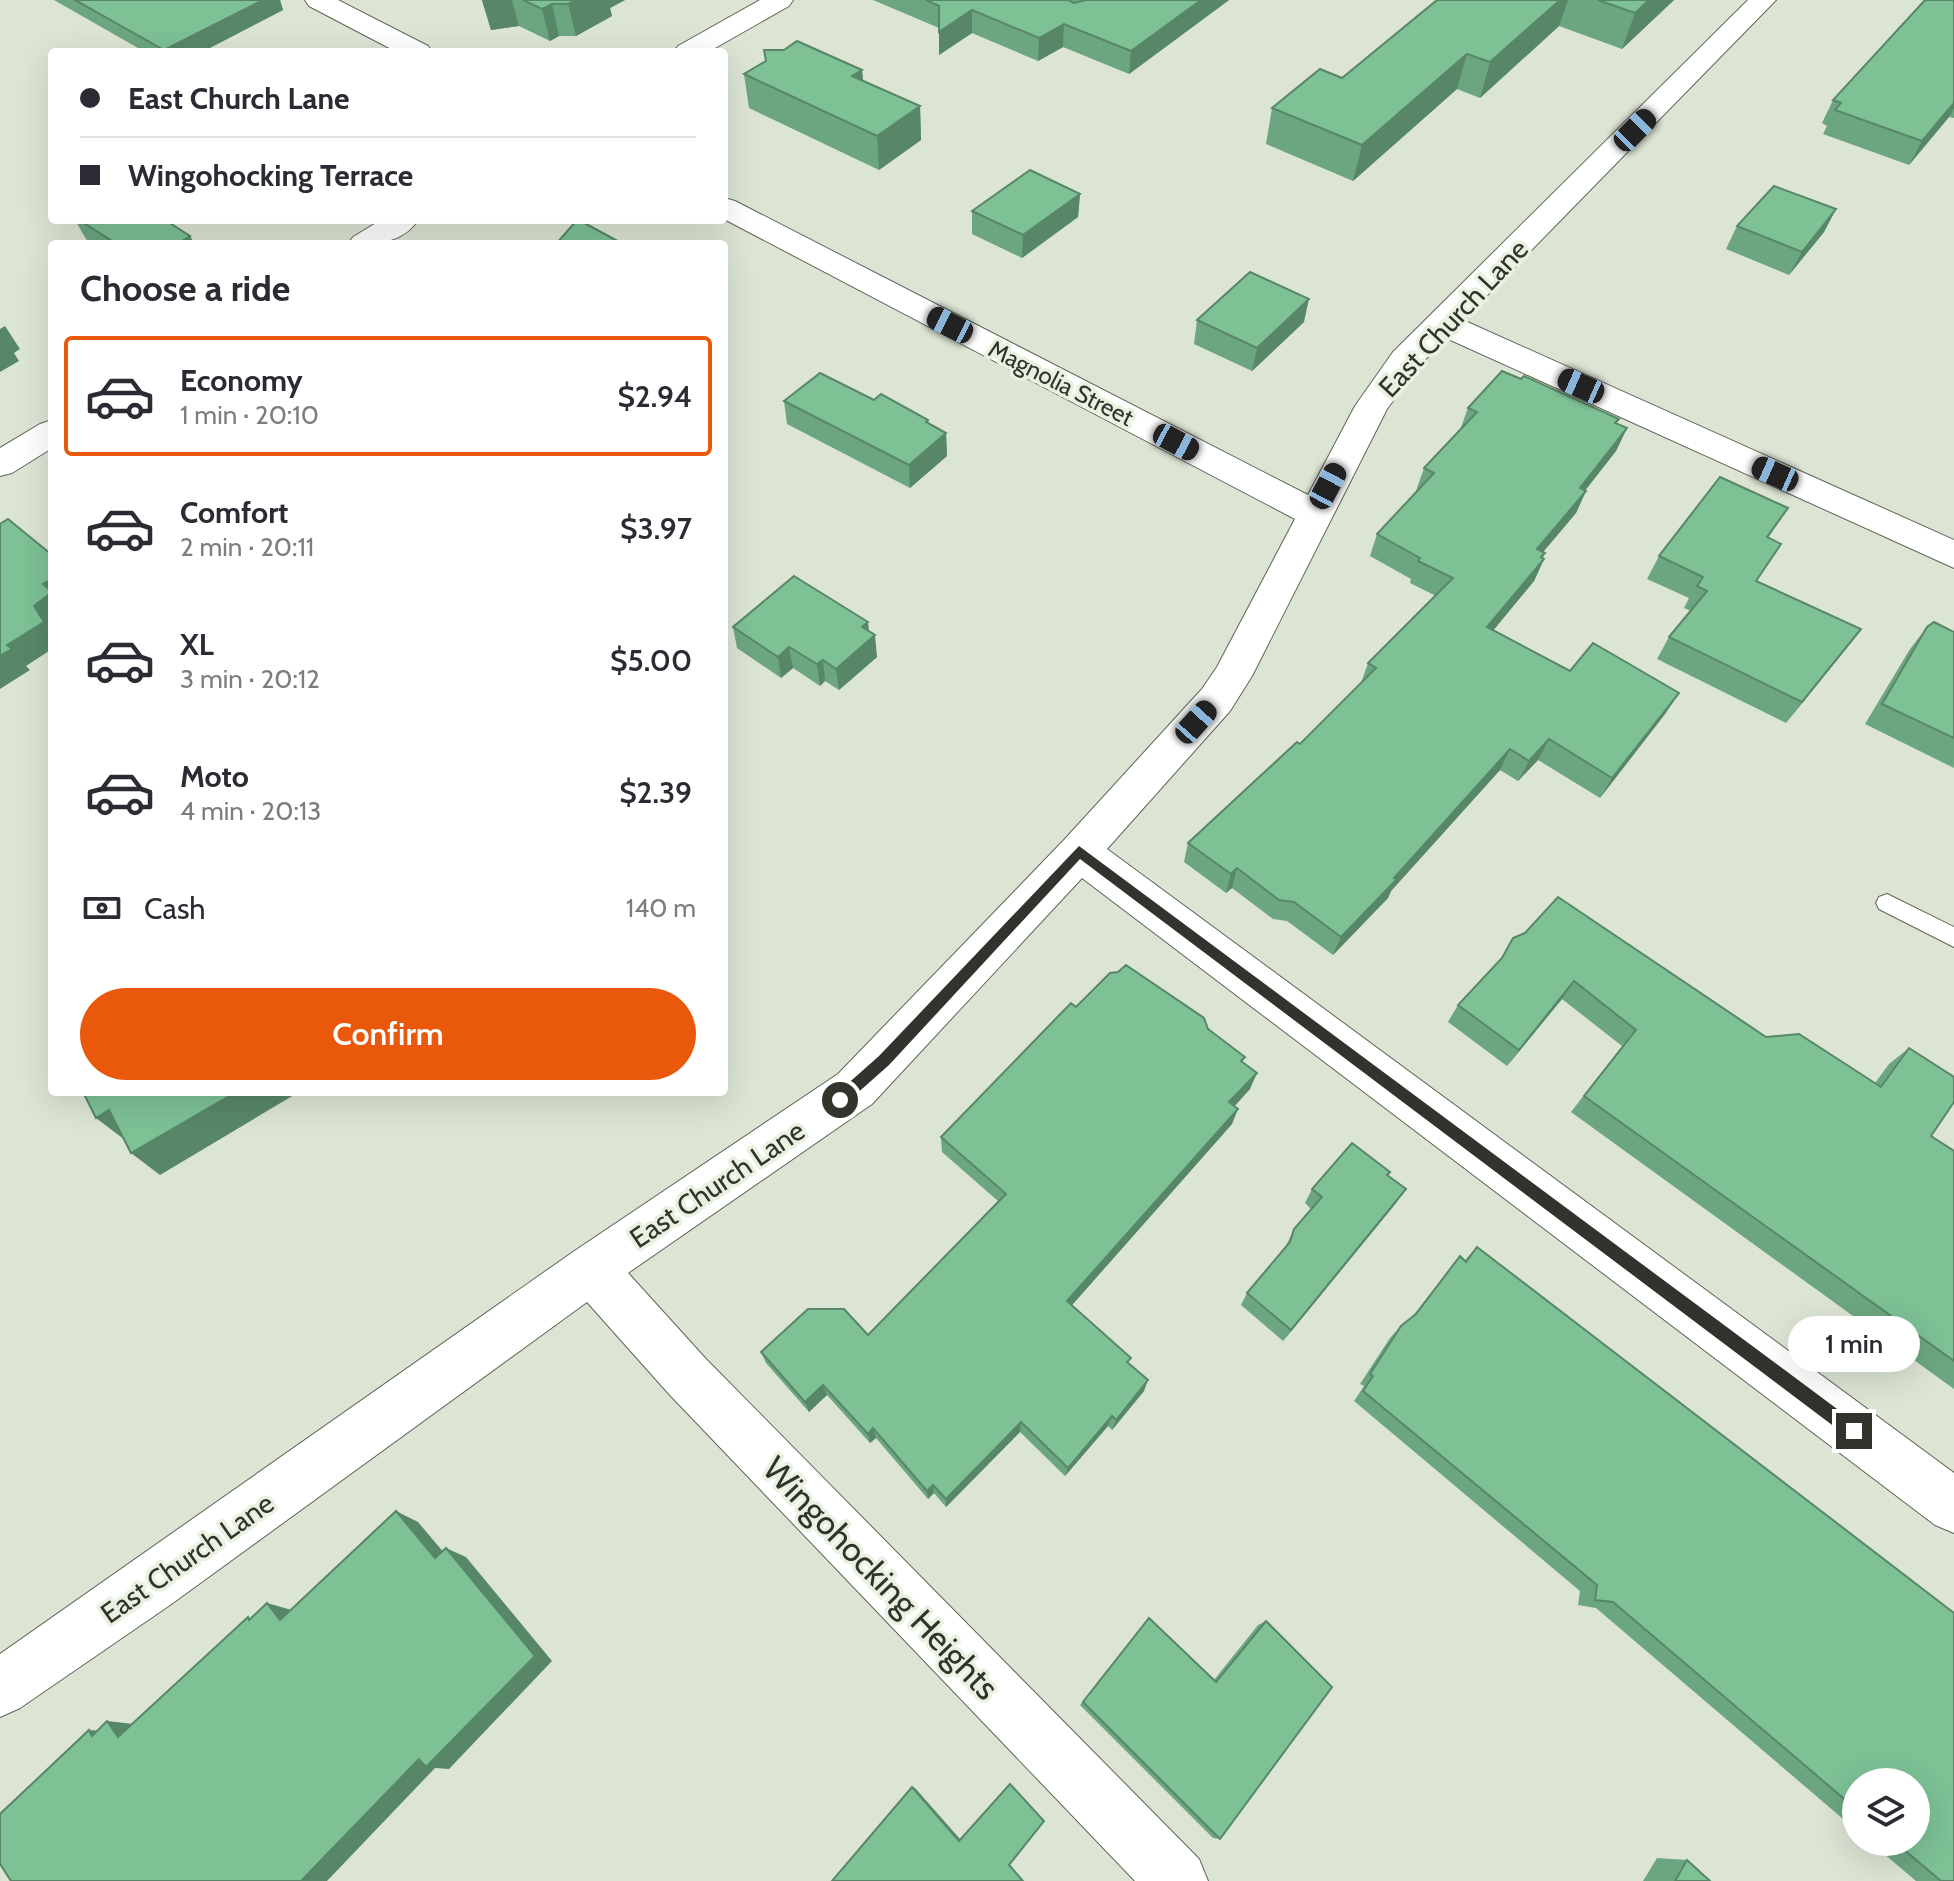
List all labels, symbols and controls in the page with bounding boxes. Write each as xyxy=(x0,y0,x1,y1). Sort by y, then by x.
text: East Church Lane xyxy=(128,80,350,117)
car xyxy=(1610,105,1660,155)
text: Wingohocking Terrace xyxy=(128,157,413,194)
street label: East Church Lane xyxy=(1371,232,1535,404)
text: Choose a ride xyxy=(80,266,290,310)
car xyxy=(923,303,977,347)
street label: Magnolia Street xyxy=(984,334,1138,432)
icon: car xyxy=(84,360,156,432)
text: Economy xyxy=(180,362,303,399)
car xyxy=(1554,365,1608,407)
text: $2.94 xyxy=(617,378,692,415)
text: 1 min · 20:10 xyxy=(180,399,319,431)
car xyxy=(1149,420,1203,464)
car xyxy=(1748,453,1802,495)
car xyxy=(1306,459,1350,513)
icon: car xyxy=(84,492,156,564)
text: Comfort xyxy=(180,494,288,531)
text: $3.97 xyxy=(620,510,692,547)
text: 2 min · 20:11 xyxy=(180,531,314,563)
icon: car xyxy=(84,624,156,696)
text: XL xyxy=(180,626,214,663)
text: $5.00 xyxy=(610,642,692,679)
text: 3 min · 20:12 xyxy=(180,663,320,695)
car xyxy=(1171,696,1221,748)
icon: car xyxy=(84,756,156,828)
text: Moto xyxy=(180,758,249,795)
text: $2.39 xyxy=(619,774,692,811)
text: 4 min · 20:13 xyxy=(180,795,321,827)
icon: cash xyxy=(80,886,124,930)
text: Cash xyxy=(144,890,206,927)
text: 140 m xyxy=(626,892,696,924)
button: Confirm xyxy=(80,988,696,1080)
route start xyxy=(822,1082,858,1118)
street label: East Church Lane xyxy=(623,1113,811,1255)
callout: 1 min xyxy=(1788,1315,1920,1371)
text: 1 min xyxy=(1825,1328,1883,1360)
route end xyxy=(1836,1413,1872,1449)
street label: Wingohocking Heights xyxy=(754,1448,1008,1708)
street label: East Church Lane xyxy=(94,1486,280,1630)
map controls xyxy=(1842,1768,1930,1856)
button: layers xyxy=(1842,1768,1930,1856)

